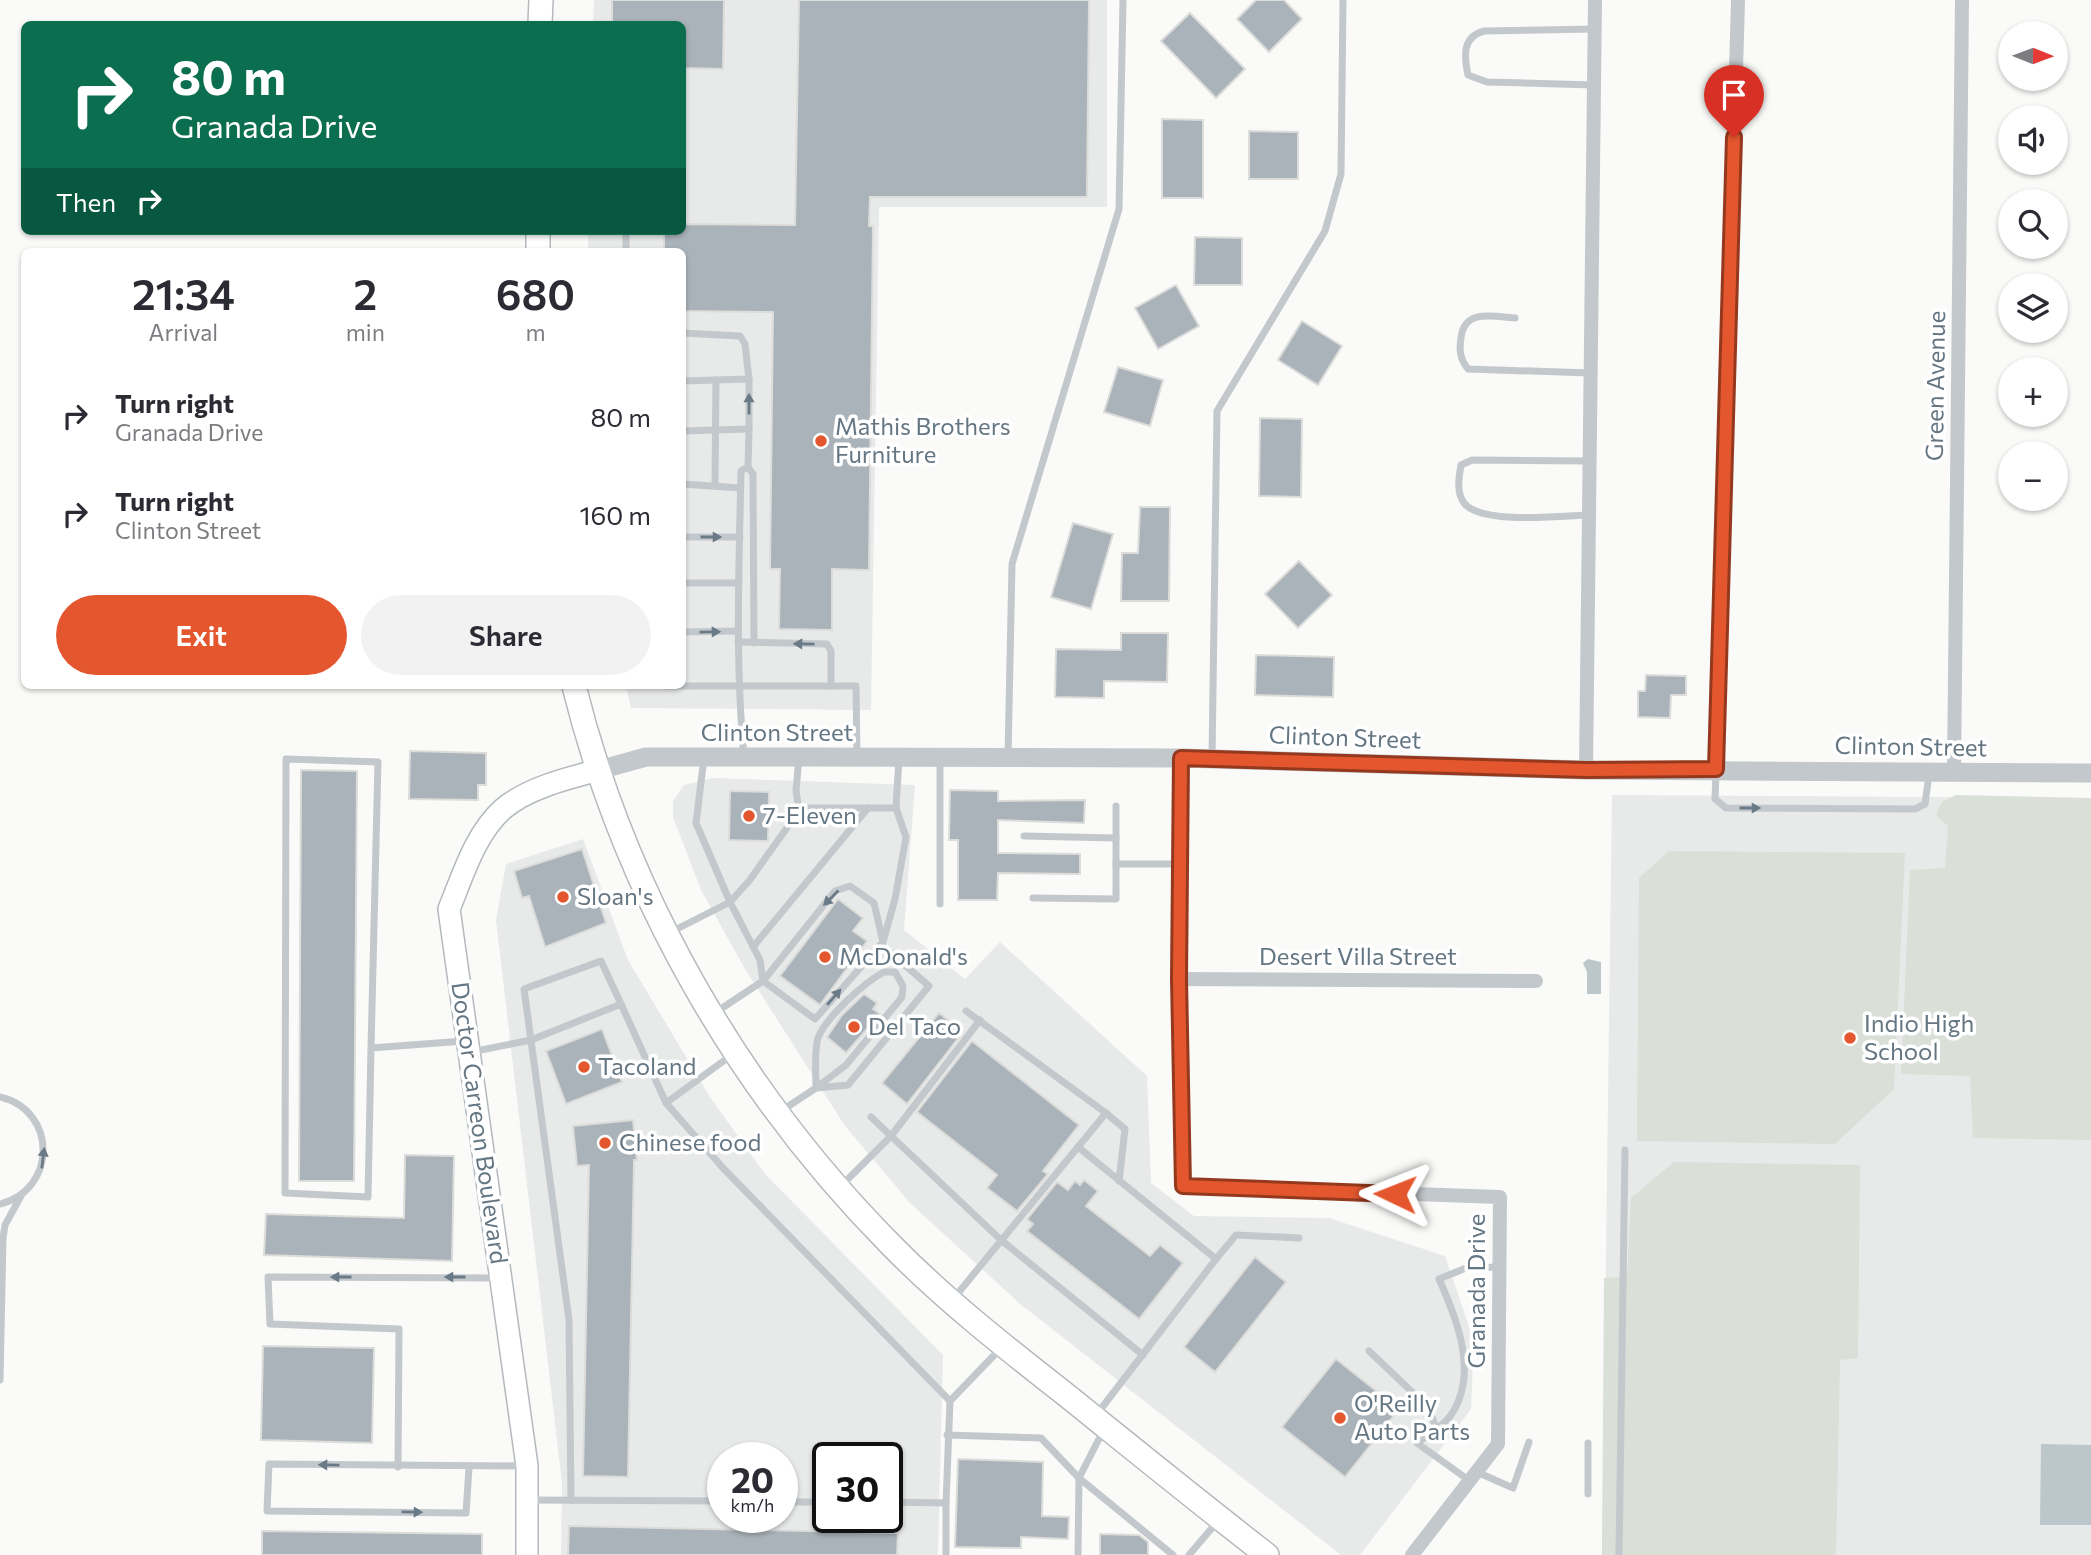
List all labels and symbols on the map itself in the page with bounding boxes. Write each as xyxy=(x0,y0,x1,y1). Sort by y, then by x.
north arrow xyxy=(1998,21,2068,91)
pin xyxy=(1704,65,1764,137)
street label: Green Avenue xyxy=(1919,311,1950,461)
one-way arrow xyxy=(743,393,755,415)
place label: Mathis Brothers Furniture xyxy=(835,411,1011,468)
marker: Mathis Brothers Furniture xyxy=(813,433,829,449)
one-way arrow xyxy=(700,531,722,543)
one-way arrow xyxy=(699,626,721,638)
one-way arrow xyxy=(793,638,815,650)
street label: Clinton Street xyxy=(701,717,853,746)
street label: Clinton Street xyxy=(1268,719,1422,754)
street label: Clinton Street xyxy=(1834,730,1988,761)
place label: 7-Eleven xyxy=(763,800,857,829)
one-way arrow xyxy=(1739,802,1761,814)
marker: 7-Eleven xyxy=(741,808,757,824)
place label: Sloan's xyxy=(577,881,654,910)
marker: Sloan's xyxy=(555,889,571,905)
one-way arrow xyxy=(822,890,839,907)
place label: McDonald's xyxy=(839,941,968,970)
street label: Desert Villa Street xyxy=(1259,941,1457,970)
marker: McDonald's xyxy=(817,949,833,965)
street label: Doctor Carreon Boulevard xyxy=(446,980,515,1266)
one-way arrow xyxy=(826,989,841,1006)
place label: Indio High School xyxy=(1864,1008,1974,1065)
place label: Del Taco xyxy=(868,1011,961,1040)
marker: Del Taco xyxy=(846,1019,862,1035)
marker: Indio High School xyxy=(1842,1030,1858,1046)
place label: Tacoland xyxy=(598,1051,696,1080)
marker: Tacoland xyxy=(576,1059,592,1075)
place label: Chinese food xyxy=(619,1127,761,1156)
marker: Chinese food xyxy=(597,1135,613,1151)
one-way arrow xyxy=(37,1147,48,1169)
position arrow xyxy=(1358,1157,1432,1231)
street label: Granada Drive xyxy=(1461,1214,1490,1368)
one-way arrow xyxy=(330,1271,352,1283)
one-way arrow xyxy=(444,1272,466,1283)
place label: O'Reilly Auto Parts xyxy=(1354,1388,1470,1445)
marker: O'Reilly Auto Parts xyxy=(1332,1410,1348,1426)
speed limit sign: 30 xyxy=(812,1442,903,1533)
one-way arrow xyxy=(318,1460,340,1471)
one-way arrow xyxy=(401,1506,423,1518)

